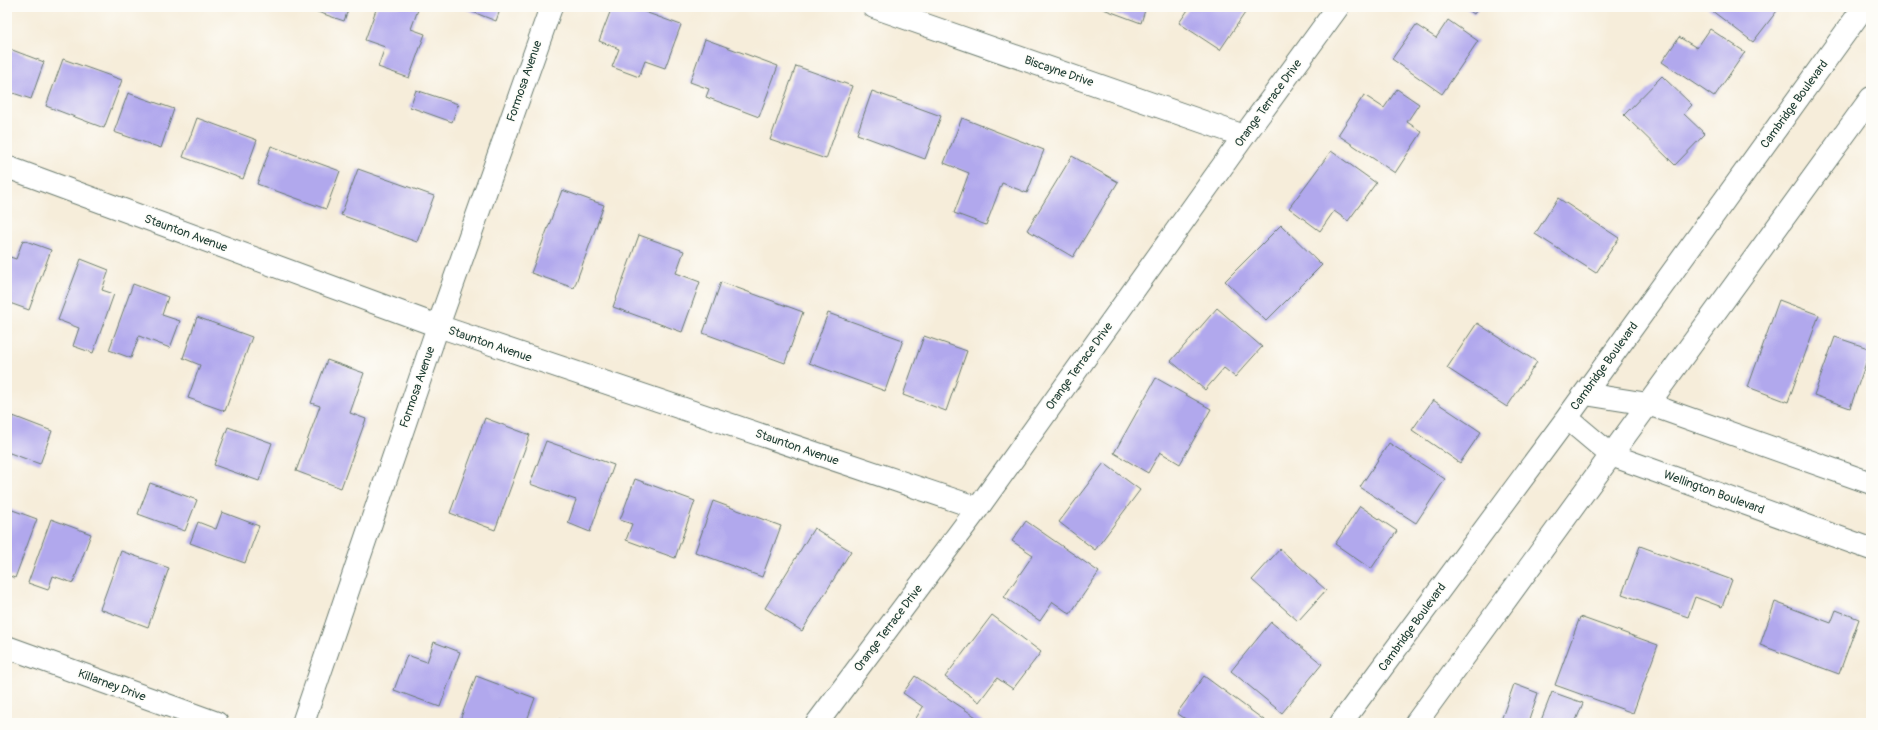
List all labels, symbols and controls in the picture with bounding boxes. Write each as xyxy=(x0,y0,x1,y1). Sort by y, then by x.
street label: Formosa Avenue xyxy=(504,39,545,124)
street label: Biscayne Drive xyxy=(1022,53,1095,90)
street label: Orange Terrace Drive xyxy=(1232,56,1305,150)
street label: Cambridge Boulevard xyxy=(1757,57,1831,151)
street label: Staunton Avenue xyxy=(142,211,230,255)
street label: Orange Terrace Drive xyxy=(1043,319,1116,413)
street label: Cambridge Boulevard xyxy=(1567,319,1641,413)
street label: Staunton Avenue xyxy=(446,323,534,366)
street label: Formosa Avenue xyxy=(397,345,438,430)
street label: Staunton Avenue xyxy=(753,426,841,469)
street label: Wellington Boulevard xyxy=(1661,467,1766,518)
street label: Cambridge Boulevard xyxy=(1375,580,1449,674)
street label: Orange Terrace Drive xyxy=(851,582,926,675)
street label: Killarney Drive xyxy=(76,666,148,705)

